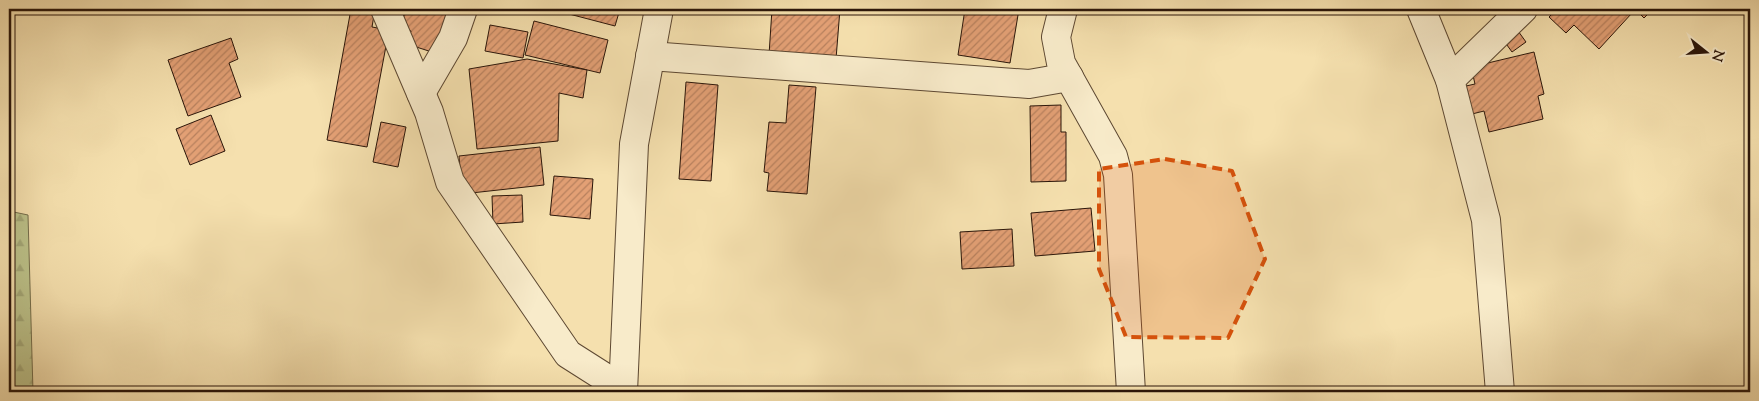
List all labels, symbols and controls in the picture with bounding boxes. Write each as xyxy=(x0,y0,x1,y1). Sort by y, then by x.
north arrow xyxy=(1682,28,1732,78)
text: N xyxy=(1705,47,1728,63)

